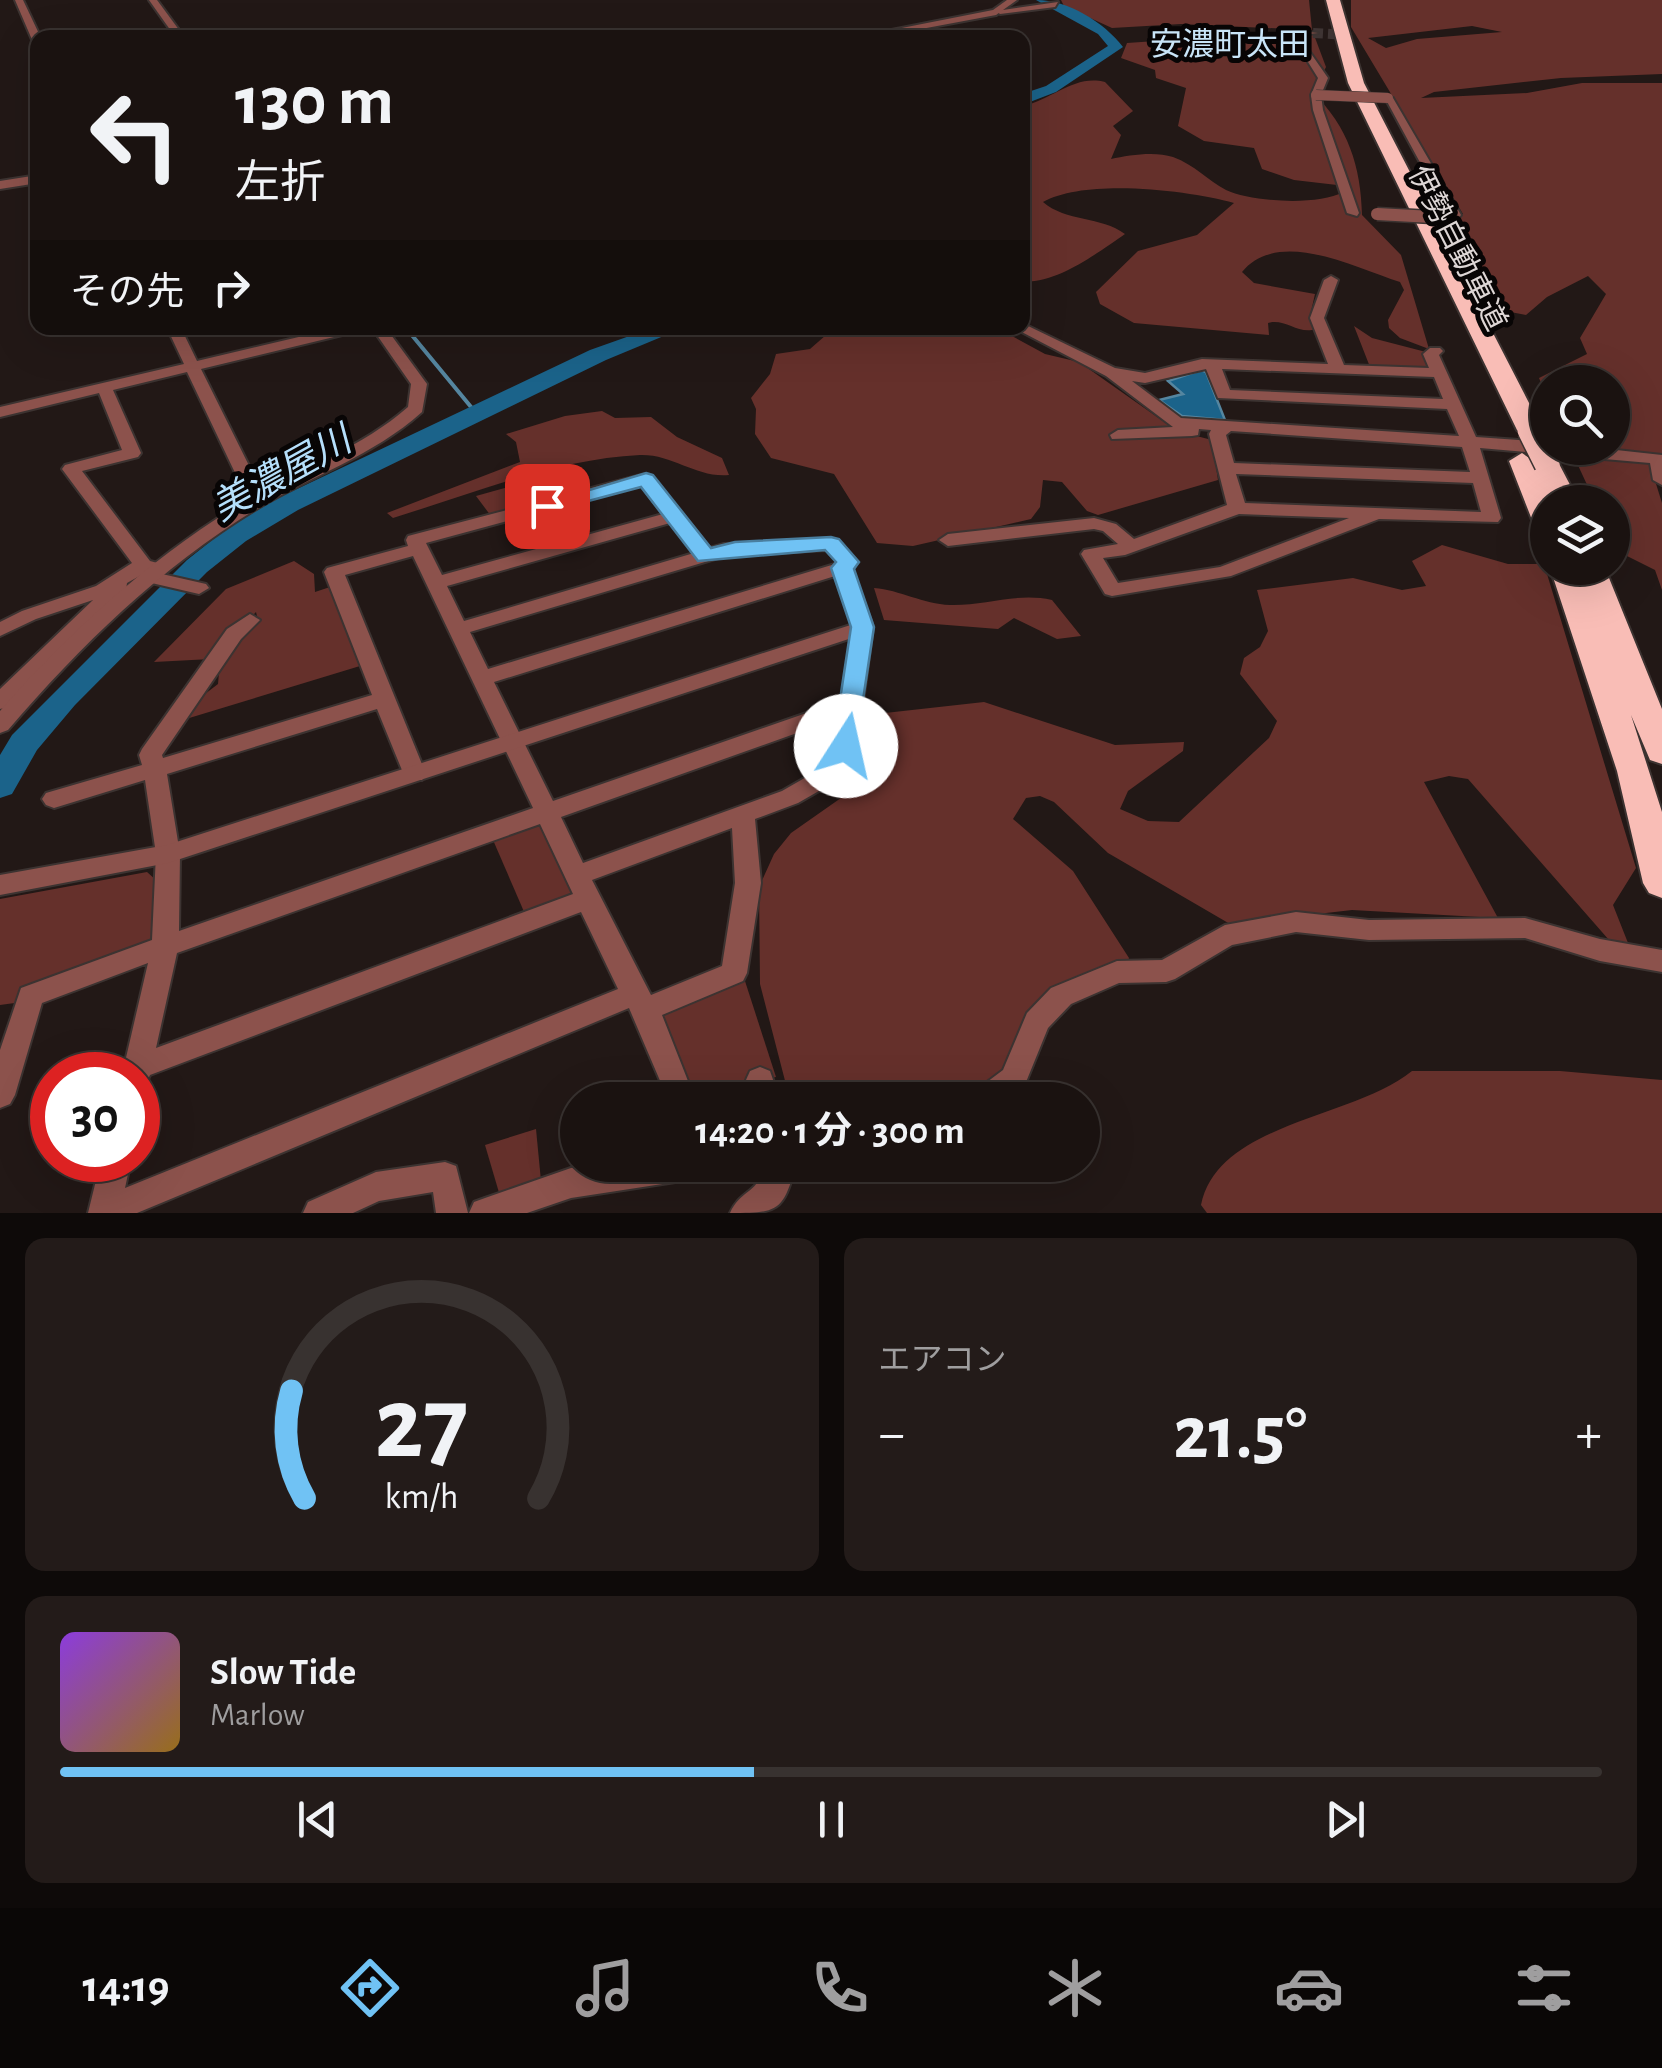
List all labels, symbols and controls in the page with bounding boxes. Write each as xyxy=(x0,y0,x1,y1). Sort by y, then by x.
district label: 安濃町太田 xyxy=(1150,27,1310,61)
text: 130 m xyxy=(235,67,394,137)
icon: left xyxy=(70,70,200,200)
text: 左折 xyxy=(235,161,325,206)
street label: 伊勢自動車道 xyxy=(1403,161,1513,335)
icon: right xyxy=(204,260,259,315)
text: その先 xyxy=(70,274,184,312)
map controls xyxy=(1530,365,1630,585)
button: search xyxy=(1530,365,1630,465)
water label: 美濃屋川 xyxy=(205,418,361,528)
pin xyxy=(505,464,590,549)
icon: arrive xyxy=(520,479,575,534)
button: layers xyxy=(1530,485,1630,585)
position arrow xyxy=(794,694,898,798)
speed limit sign: 30 xyxy=(30,1052,160,1182)
text: 14:20 · 1 分 · 300 m xyxy=(695,1113,965,1151)
text: エアコン xyxy=(879,1344,1007,1376)
text: 27 xyxy=(375,1373,469,1477)
text: 21.5° xyxy=(1173,1397,1307,1472)
text: − xyxy=(879,1407,905,1462)
text: + xyxy=(1576,1407,1602,1462)
text: km/h xyxy=(385,1479,459,1515)
text: Slow Tide xyxy=(210,1654,356,1692)
text: Marlow xyxy=(210,1699,305,1731)
icon: previous xyxy=(290,1792,345,1847)
icon: pause xyxy=(804,1792,859,1847)
icon: next xyxy=(1318,1792,1373,1847)
icon: directions xyxy=(335,1953,405,2023)
icon: music xyxy=(570,1953,640,2023)
icon: phone xyxy=(805,1953,875,2023)
icon: climate xyxy=(1040,1953,1110,2023)
icon: car xyxy=(1274,1953,1344,2023)
icon: filters xyxy=(1509,1953,1579,2023)
text: 14:19 xyxy=(82,1965,170,2010)

